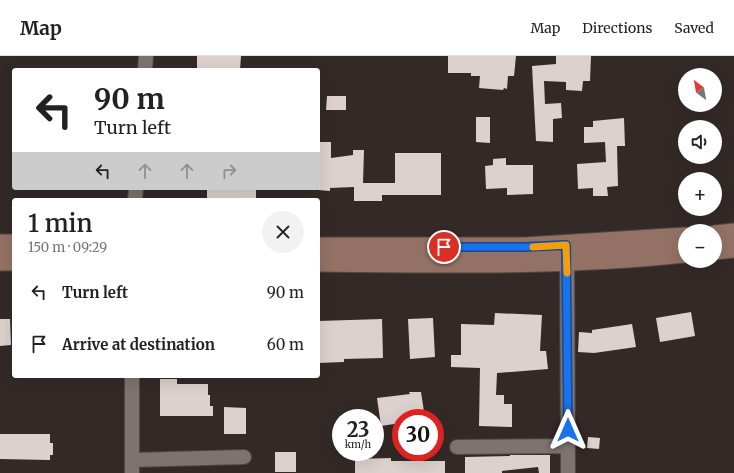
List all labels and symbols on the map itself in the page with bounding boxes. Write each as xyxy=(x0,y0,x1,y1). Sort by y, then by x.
north arrow xyxy=(678,68,722,112)
pin xyxy=(427,230,461,264)
speed limit sign: 30 xyxy=(392,409,444,461)
position arrow xyxy=(547,409,589,451)

